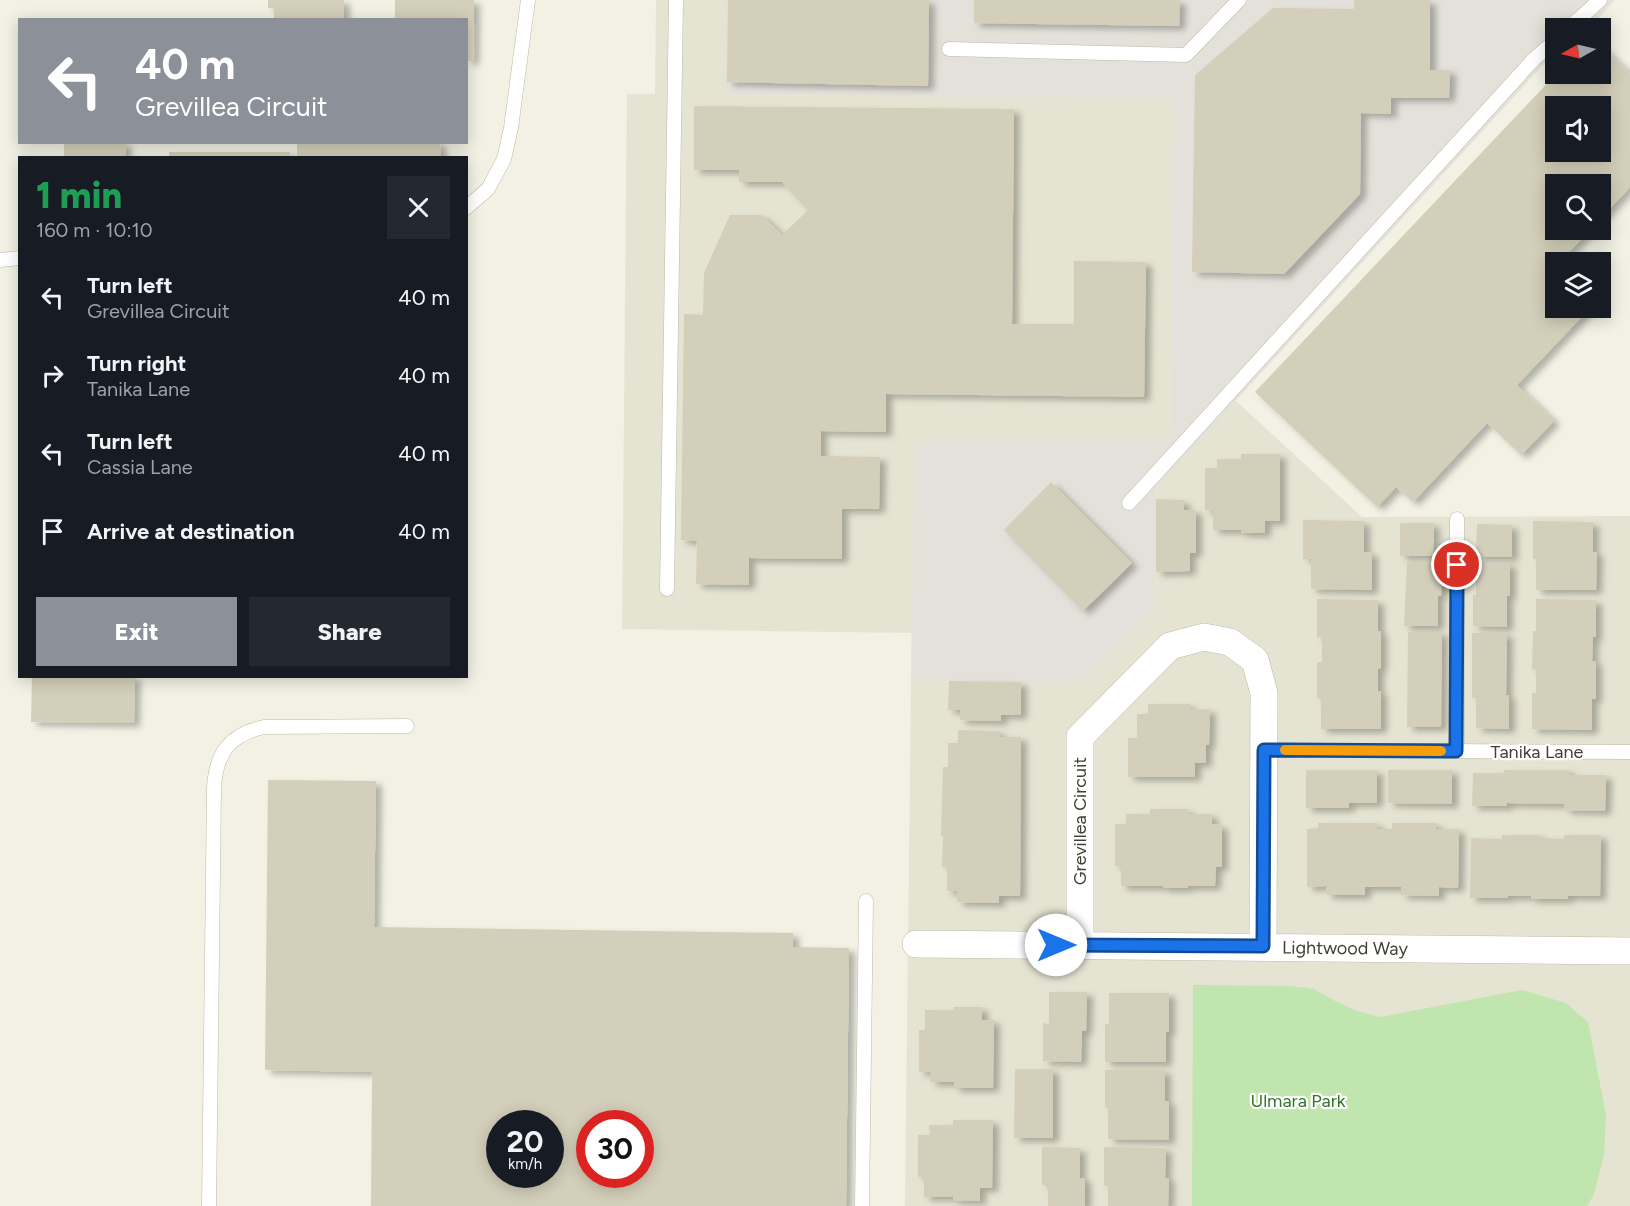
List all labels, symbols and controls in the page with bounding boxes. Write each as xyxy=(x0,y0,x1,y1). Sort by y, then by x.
north arrow xyxy=(1545,18,1611,84)
map controls xyxy=(1545,18,1611,318)
text: 40 m xyxy=(135,39,235,90)
icon: left xyxy=(36,42,114,120)
text: Grevillea Circuit xyxy=(135,90,327,123)
button: sound xyxy=(1545,96,1611,162)
text: 1 min xyxy=(36,174,122,217)
button: search xyxy=(1545,174,1611,240)
button: close xyxy=(387,176,450,239)
text: 160 m · 10:10 xyxy=(36,218,153,242)
button: layers xyxy=(1545,252,1611,318)
text: Turn left xyxy=(87,272,173,299)
icon: left xyxy=(36,281,69,314)
text: 40 m xyxy=(398,284,450,311)
text: Grevillea Circuit xyxy=(87,299,230,323)
text: Turn right xyxy=(87,350,186,377)
icon: right xyxy=(36,359,69,392)
text: 40 m xyxy=(398,362,450,389)
text: Tanika Lane xyxy=(87,377,190,401)
text: Turn left xyxy=(87,428,173,455)
icon: left xyxy=(36,437,69,470)
text: 40 m xyxy=(398,440,450,467)
text: Cassia Lane xyxy=(87,455,193,479)
icon: arrive xyxy=(36,515,69,548)
text: Arrive at destination xyxy=(87,518,295,545)
text: 40 m xyxy=(398,518,450,545)
pin xyxy=(1431,539,1482,590)
icon: arrive xyxy=(1440,548,1473,581)
button: Exit xyxy=(36,597,237,666)
button: Share xyxy=(249,597,450,666)
street label: Tanika Lane xyxy=(1491,741,1584,763)
street label: Grevillea Circuit xyxy=(1069,757,1091,885)
position arrow xyxy=(1024,913,1088,977)
street label: Lightwood Way xyxy=(1282,937,1409,960)
park label: Ulmara Park xyxy=(1250,1090,1346,1112)
speed limit sign: 30 xyxy=(576,1110,654,1188)
text: 20 xyxy=(507,1123,543,1160)
text: km/h xyxy=(508,1155,542,1173)

